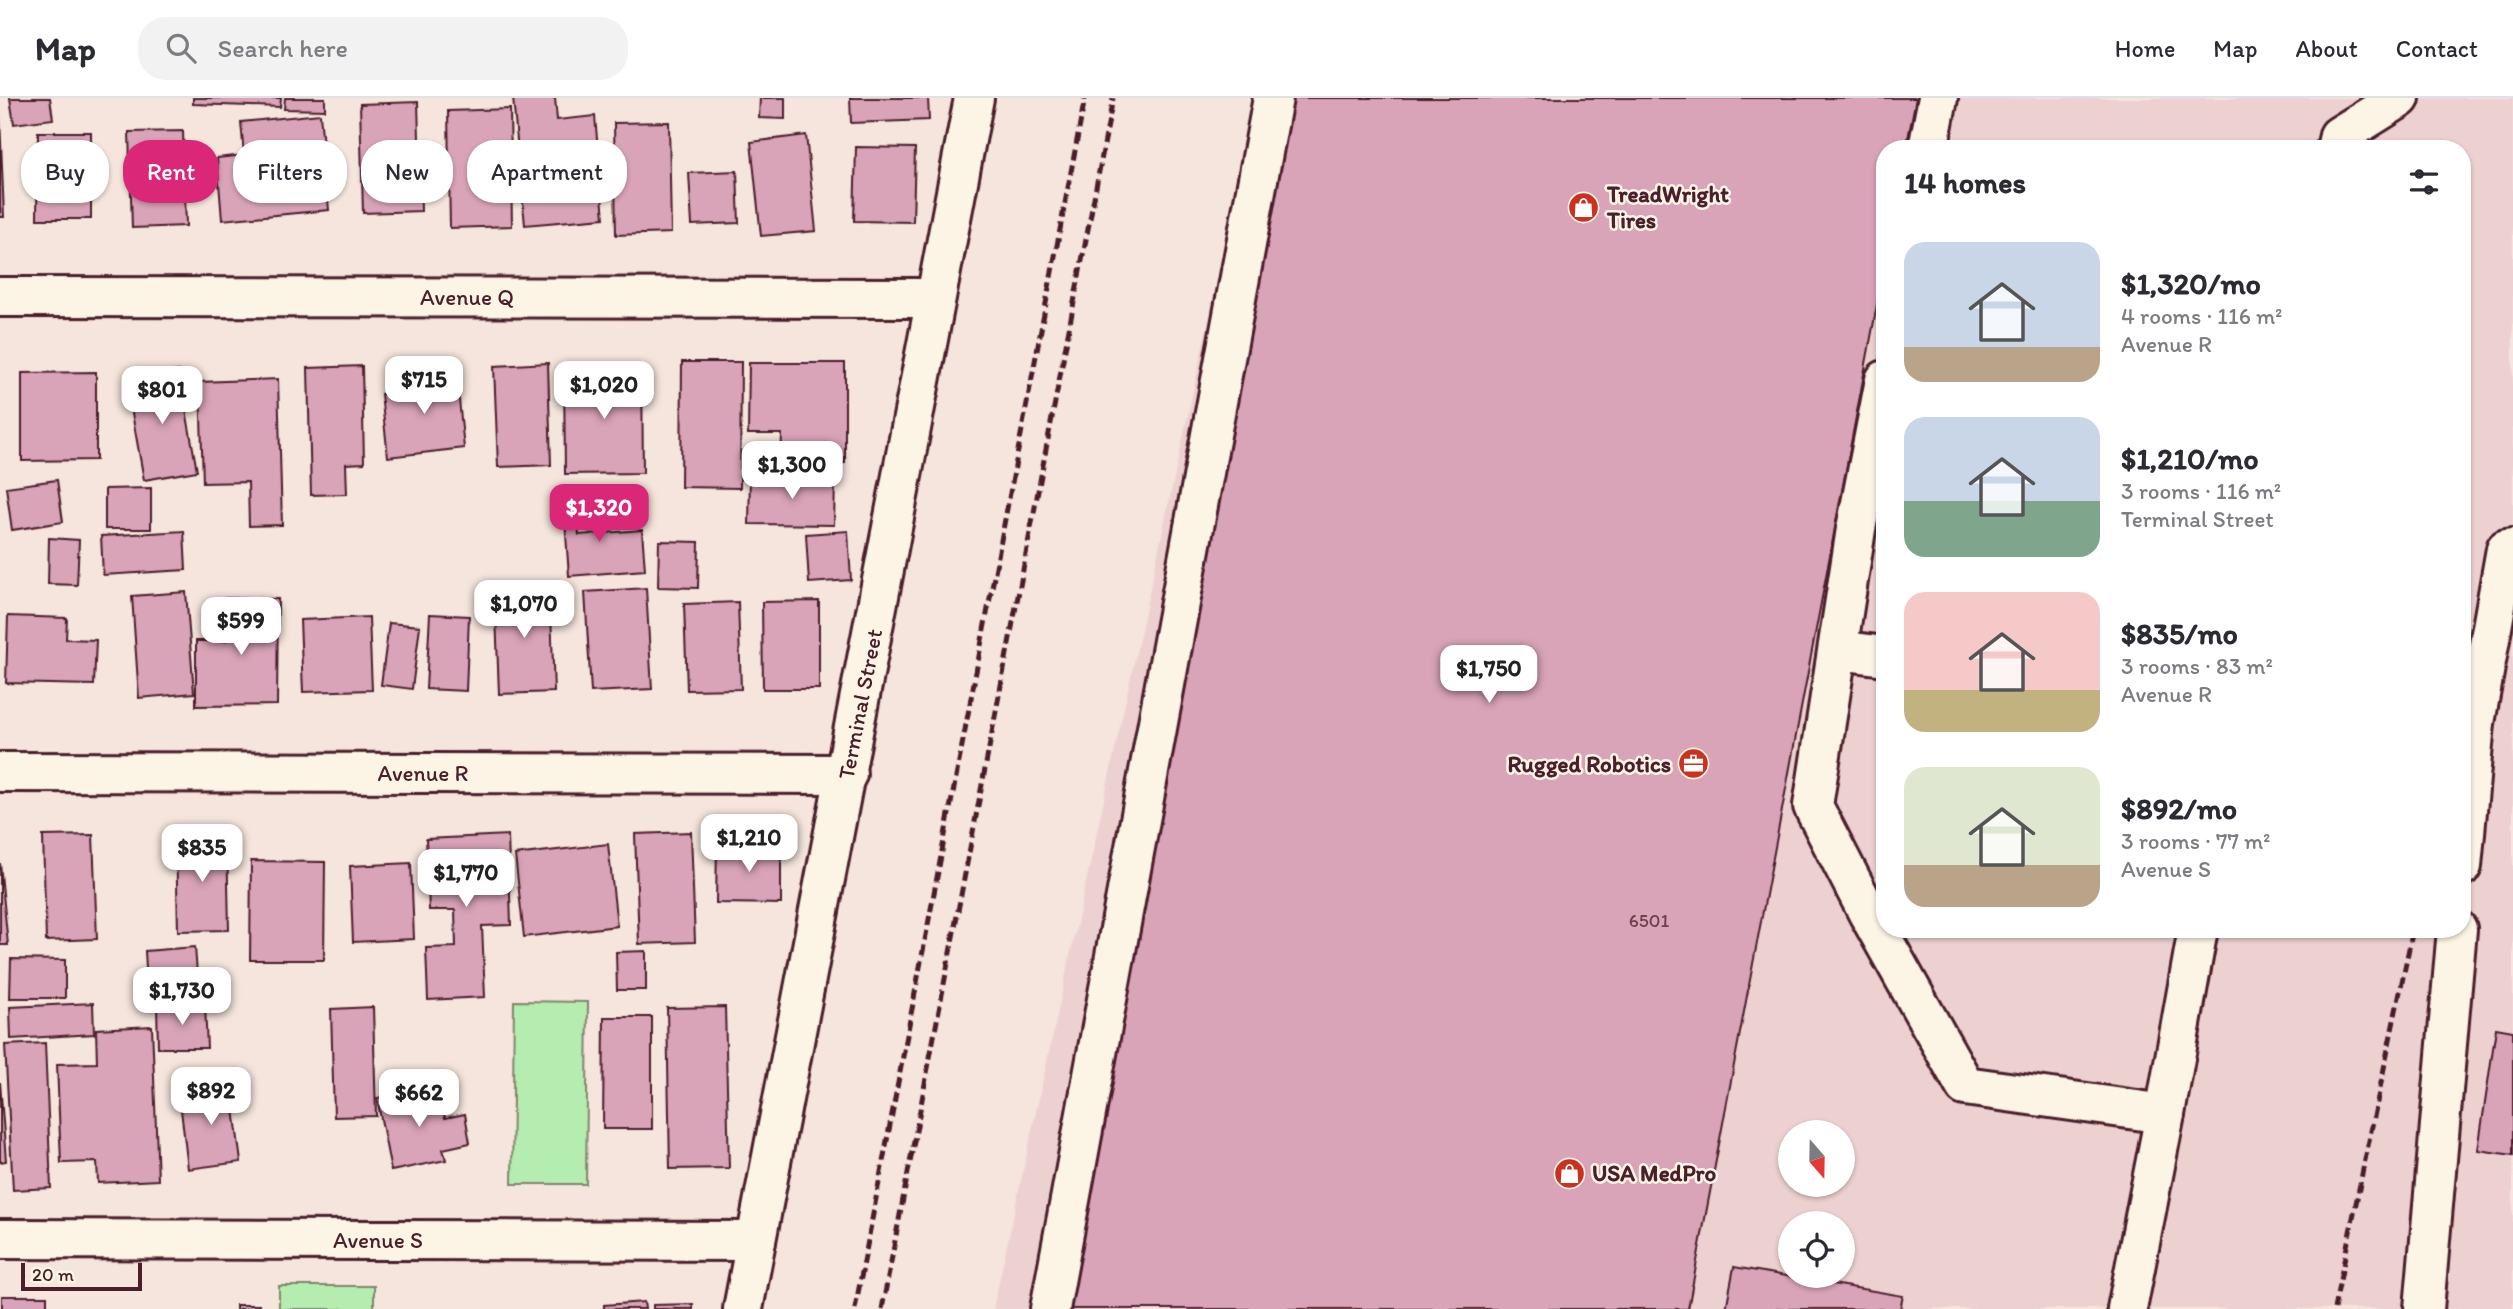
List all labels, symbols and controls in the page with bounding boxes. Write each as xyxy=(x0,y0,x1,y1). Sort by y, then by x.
search box xyxy=(138,17,628,80)
text: Map xyxy=(35,29,96,68)
icon: search xyxy=(162,29,200,67)
text: Search here xyxy=(218,32,348,64)
text: Home xyxy=(2115,34,2175,63)
text: Map xyxy=(2213,34,2257,63)
text: About xyxy=(2295,34,2358,63)
text: Contact xyxy=(2396,34,2478,63)
chip: Buy xyxy=(21,140,109,203)
chip: Rent xyxy=(123,140,219,203)
chip: Filters xyxy=(233,140,347,203)
chip: New xyxy=(361,140,453,203)
chip: Apartment xyxy=(467,140,627,203)
icon: filters xyxy=(2405,163,2443,201)
text: 14 homes xyxy=(1904,164,2026,201)
place label: TreadWright Tires xyxy=(1606,180,1729,234)
shop icon: TreadWright Tires xyxy=(1567,190,1601,224)
text: $1,320/mo xyxy=(2121,265,2261,302)
icon: home xyxy=(1960,270,2044,354)
street label: Avenue Q xyxy=(420,283,514,311)
text: 4 rooms · 116 m² xyxy=(2121,302,2283,330)
text: Avenue R xyxy=(2121,330,2212,358)
pin: $715 xyxy=(383,356,465,416)
pin: $1,020 xyxy=(547,362,661,421)
text: $715 xyxy=(401,365,447,393)
pin: $801 xyxy=(121,366,203,426)
text: $1,020 xyxy=(570,370,638,398)
text: $801 xyxy=(137,375,187,403)
text: $1,210/mo xyxy=(2121,440,2259,477)
pin: $1,300 xyxy=(735,442,849,501)
icon: home xyxy=(1960,445,2044,529)
text: $1,300 xyxy=(758,450,826,478)
text: 3 rooms · 116 m² xyxy=(2121,477,2281,505)
pin: $1,320 xyxy=(542,484,656,544)
text: $1,320 xyxy=(566,493,632,521)
text: Terminal Street xyxy=(2121,505,2274,533)
pin: $1,070 xyxy=(467,580,581,640)
text: $1,070 xyxy=(490,589,558,617)
pin: $599 xyxy=(200,598,282,657)
text: $599 xyxy=(217,606,265,634)
text: $835/mo xyxy=(2121,615,2238,652)
icon: home xyxy=(1960,620,2044,704)
street label: Terminal Street xyxy=(832,626,888,782)
pin: $1,750 xyxy=(1432,646,1546,705)
text: 3 rooms · 83 m² xyxy=(2121,652,2273,680)
text: $1,750 xyxy=(1456,654,1522,682)
text: Avenue R xyxy=(2121,680,2212,708)
office icon: Rugged Robotics xyxy=(1677,747,1711,781)
place label: Rugged Robotics xyxy=(1507,750,1671,778)
street label: Avenue R xyxy=(378,759,469,787)
text: $892/mo xyxy=(2121,790,2237,827)
icon: home xyxy=(1960,795,2044,879)
pin: $1,210 xyxy=(692,814,806,874)
text: $1,210 xyxy=(717,823,781,851)
pin: $835 xyxy=(161,824,243,884)
text: 3 rooms · 77 m² xyxy=(2121,827,2271,855)
text: $835 xyxy=(178,833,226,861)
pin: $1,770 xyxy=(409,850,523,909)
text: Avenue S xyxy=(2121,855,2211,883)
text: $1,770 xyxy=(434,858,498,886)
house number: 6501 xyxy=(1629,909,1669,932)
pin: $1,730 xyxy=(125,968,239,1027)
text: $1,730 xyxy=(149,976,215,1004)
pin: $892 xyxy=(170,1068,252,1127)
pin: $662 xyxy=(378,1070,460,1129)
text: $892 xyxy=(187,1076,235,1104)
text: $662 xyxy=(395,1078,443,1106)
north arrow xyxy=(1778,1120,1855,1197)
map controls xyxy=(1778,1120,1855,1288)
shop icon: USA MedPro xyxy=(1552,1156,1586,1190)
place label: USA MedPro xyxy=(1592,1159,1716,1187)
button: locate xyxy=(1778,1211,1855,1288)
street label: Avenue S xyxy=(333,1226,423,1254)
scale bar xyxy=(21,1260,142,1292)
text: 20 m xyxy=(32,1263,74,1286)

